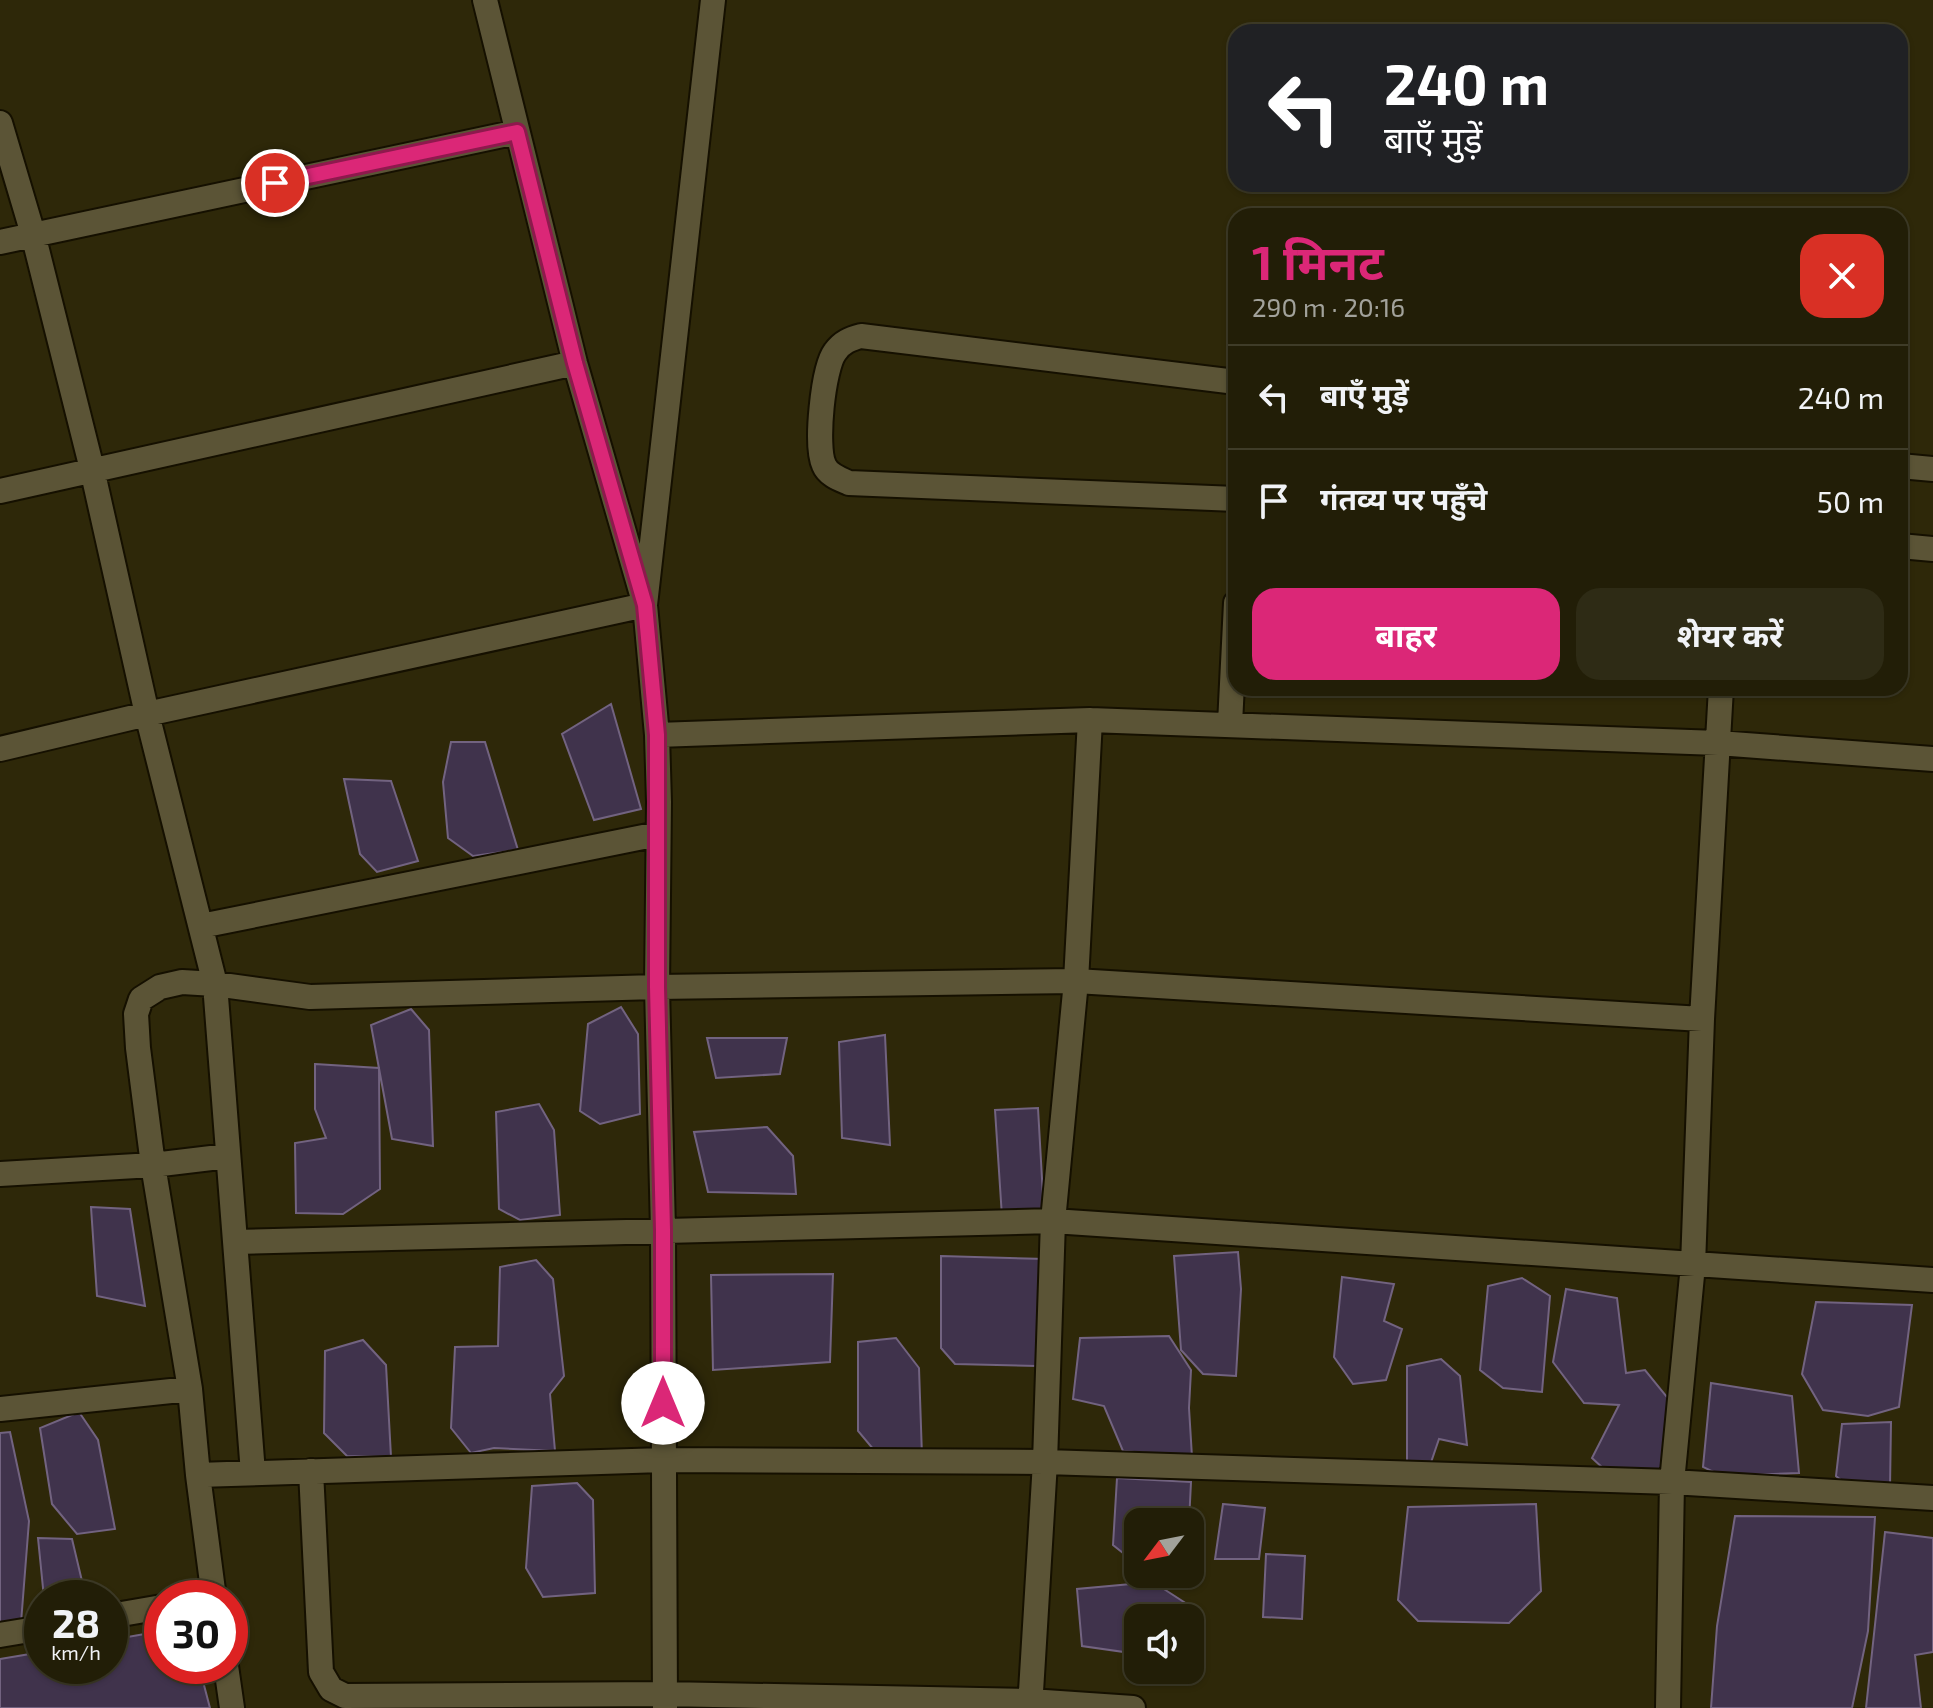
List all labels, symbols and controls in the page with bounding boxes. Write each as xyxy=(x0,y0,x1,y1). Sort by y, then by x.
text: 240 m xyxy=(1384,49,1549,116)
icon: left xyxy=(1252,56,1356,160)
text: बाएँ मुड़ें xyxy=(1384,117,1483,160)
pin xyxy=(241,149,309,217)
icon: arrive xyxy=(253,161,297,205)
text: 1 मिनट xyxy=(1252,232,1384,290)
button: close xyxy=(1800,234,1884,318)
text: 290 m · 20:16 xyxy=(1252,291,1405,322)
icon: left xyxy=(1252,375,1296,419)
text: बाएँ मुड़ें xyxy=(1320,376,1409,412)
text: 240 m xyxy=(1798,379,1884,415)
icon: arrive xyxy=(1252,479,1296,523)
text: गंतव्य पर पहुँचे xyxy=(1320,480,1487,516)
text: 50 m xyxy=(1817,483,1884,519)
button: बाहर xyxy=(1252,588,1560,680)
button: शेयर करें xyxy=(1576,588,1884,680)
position arrow xyxy=(621,1361,705,1445)
north arrow xyxy=(1124,1508,1204,1588)
map controls xyxy=(1124,1508,1204,1684)
speed limit sign: 30 xyxy=(144,1580,248,1684)
text: 28 xyxy=(52,1598,100,1646)
button: sound xyxy=(1124,1604,1204,1684)
text: km/h xyxy=(51,1640,101,1664)

